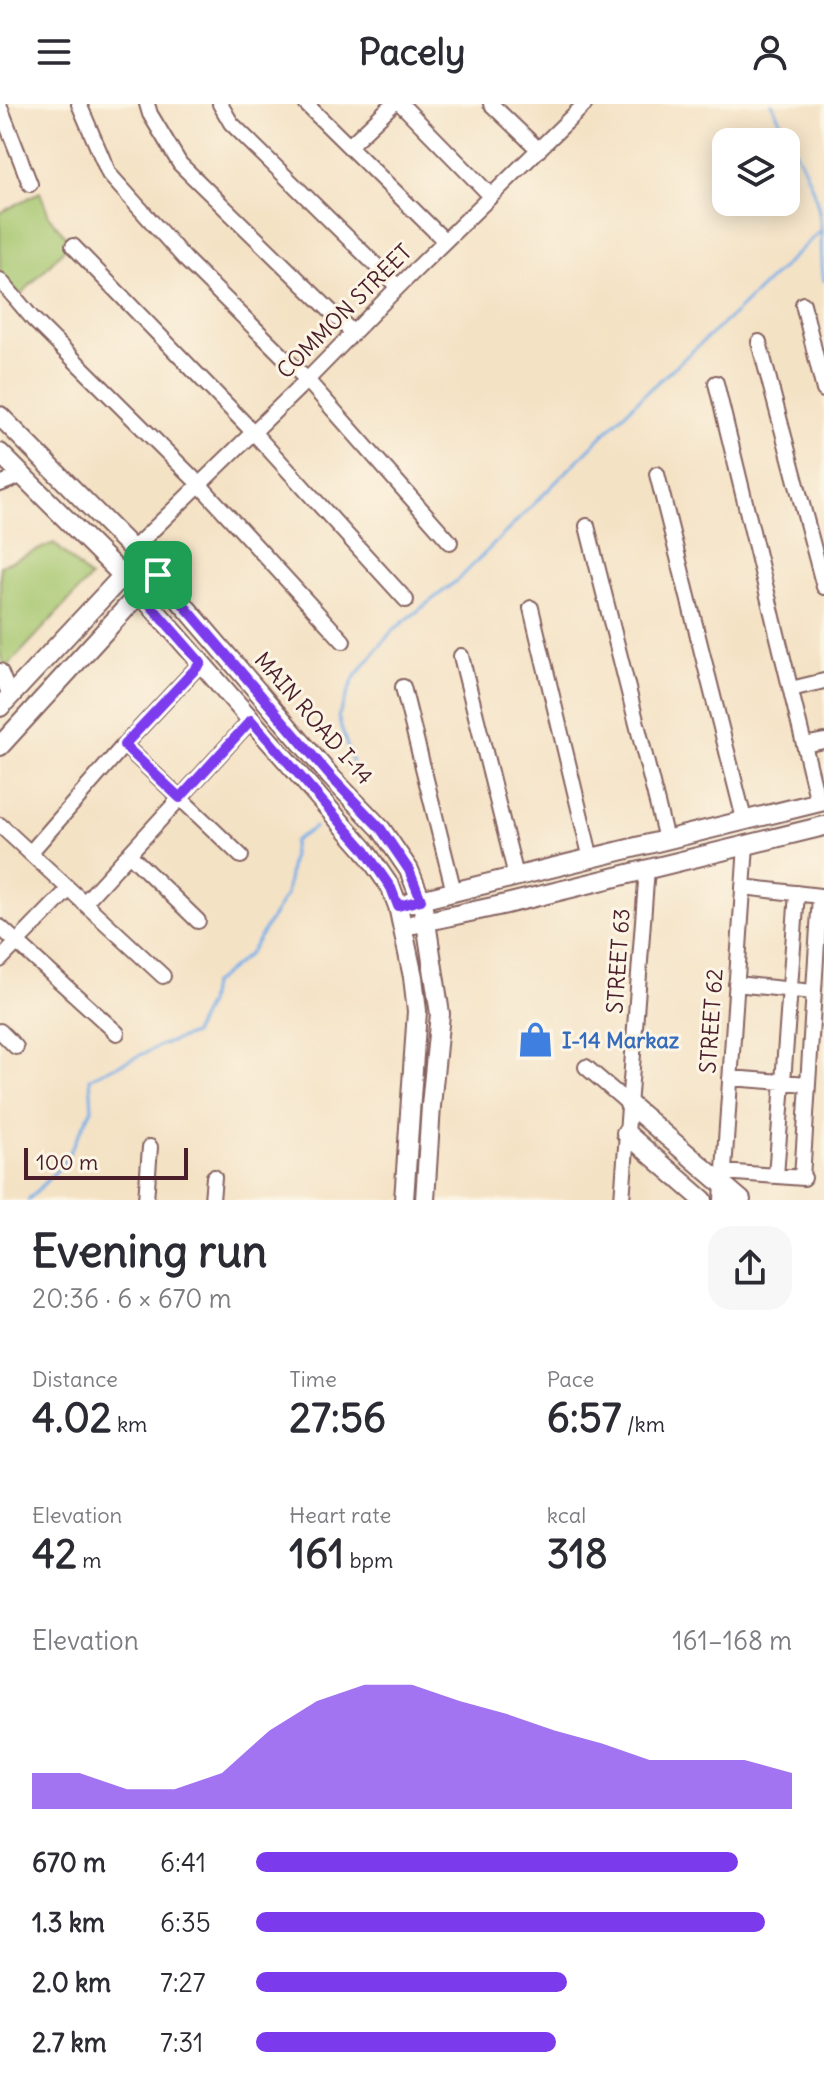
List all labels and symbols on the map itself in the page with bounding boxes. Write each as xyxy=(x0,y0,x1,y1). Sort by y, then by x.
street label: COMMON STREET xyxy=(271,238,417,384)
pin xyxy=(124,541,192,609)
street label: MAIN ROAD I-14 xyxy=(249,646,379,790)
street label: STREET 63 xyxy=(600,907,636,1015)
street label: STREET 62 xyxy=(693,968,729,1074)
shop icon: I-14 Markaz xyxy=(517,1021,555,1059)
place label: I-14 Markaz xyxy=(562,1026,680,1054)
scale bar xyxy=(24,1144,188,1180)

